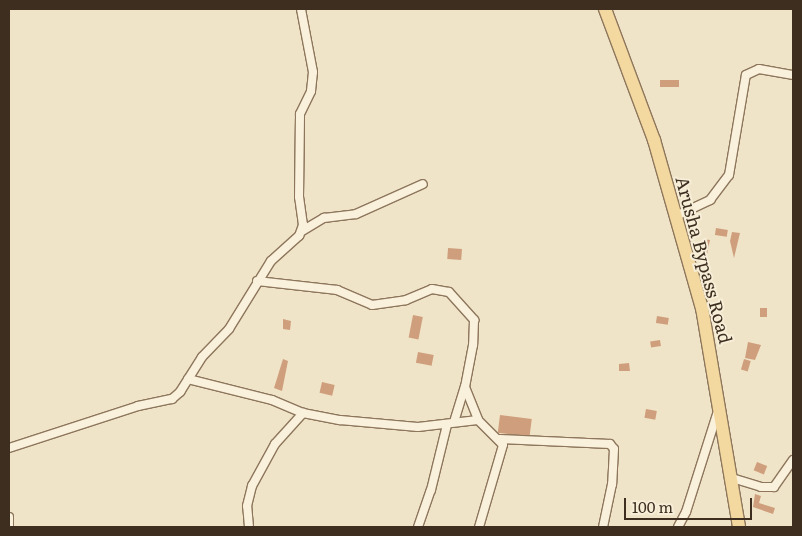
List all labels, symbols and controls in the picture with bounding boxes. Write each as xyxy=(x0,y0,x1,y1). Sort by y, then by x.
street label: Arusha Bypass Road xyxy=(671,174,737,346)
scale bar xyxy=(627,488,754,520)
text: 100 m xyxy=(632,495,673,518)

